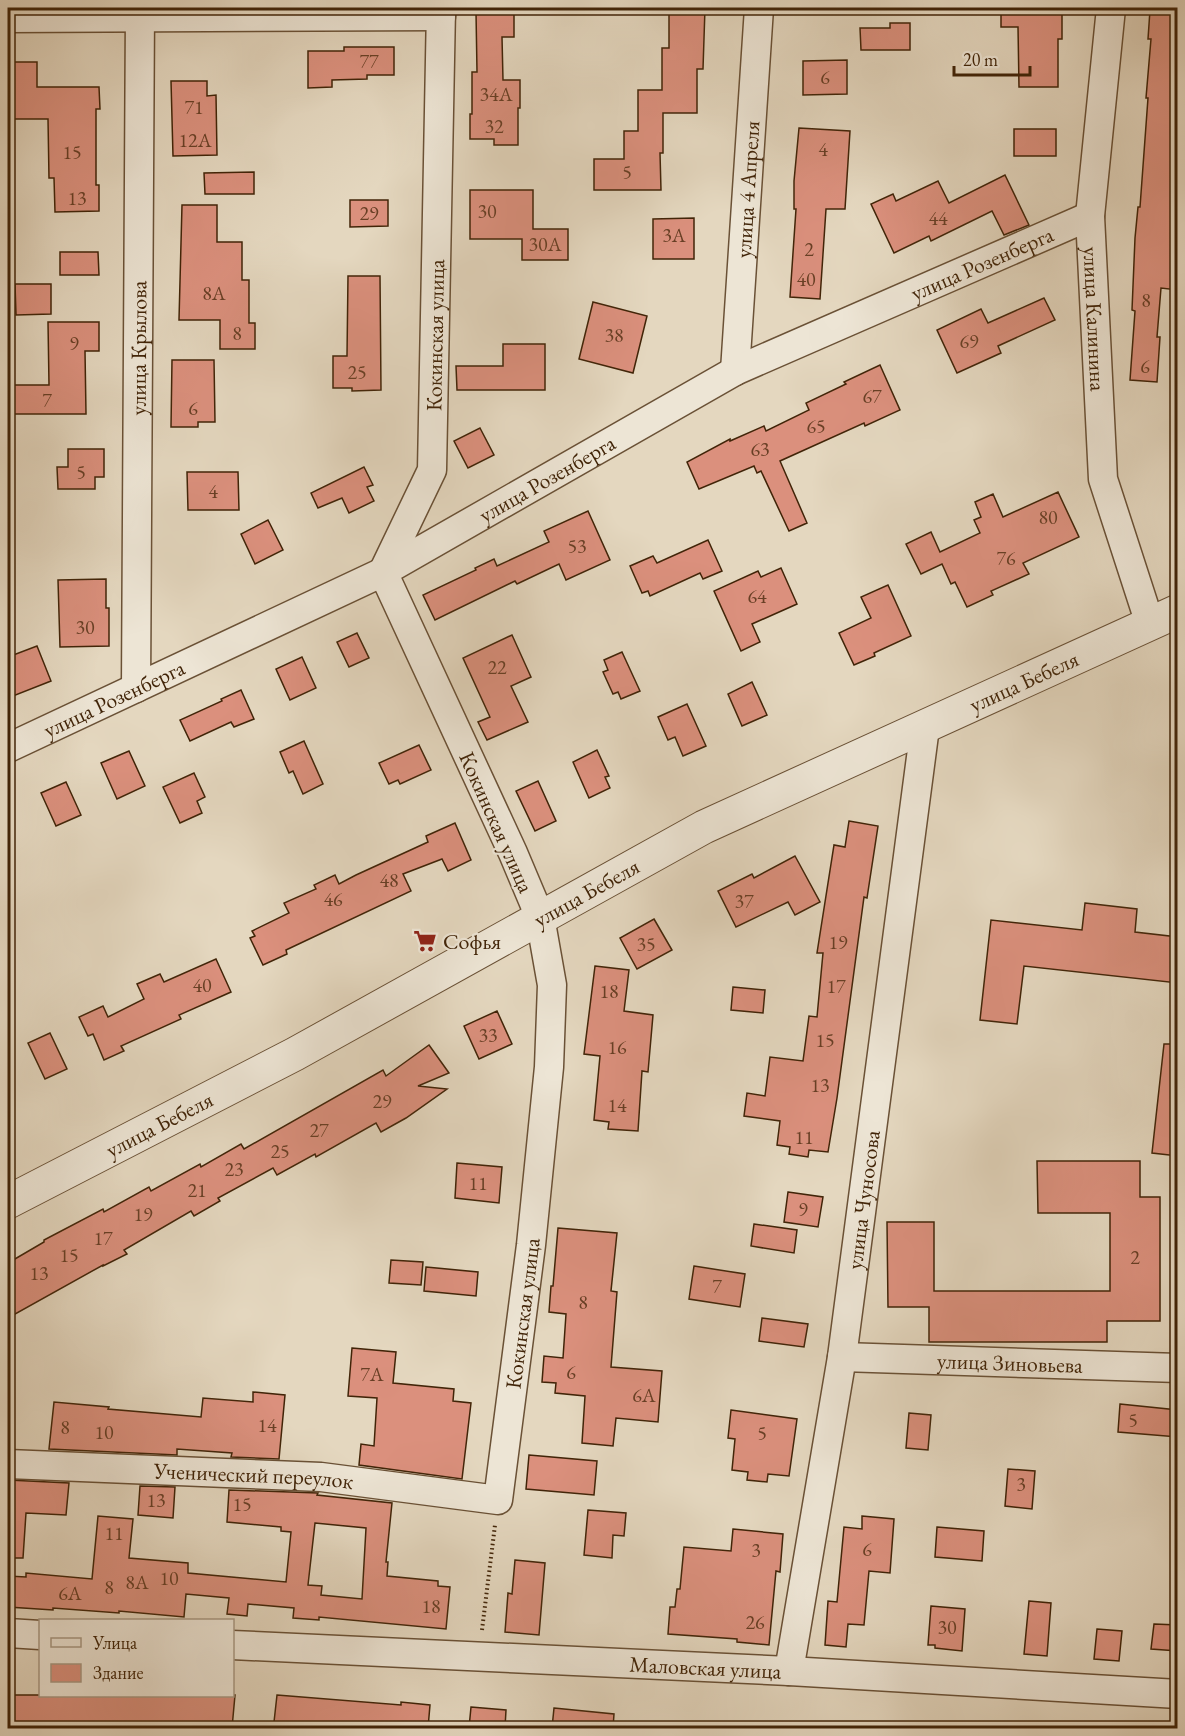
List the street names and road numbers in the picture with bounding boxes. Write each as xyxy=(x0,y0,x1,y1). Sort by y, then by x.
street label: улица 4 Апреля xyxy=(729,120,767,259)
street label: улица Розенберга xyxy=(906,220,1058,308)
street label: улица Калинина xyxy=(1077,246,1113,392)
street label: Кокинская улица xyxy=(419,259,451,411)
street label: улица Крылова xyxy=(124,280,153,416)
street label: улица Розенберга xyxy=(474,428,621,529)
street label: улица Бебеля xyxy=(965,644,1083,719)
street label: улица Розенберга xyxy=(39,653,190,744)
street label: Кокинская улица xyxy=(452,747,541,898)
street label: улица Бебеля xyxy=(528,852,645,934)
street label: улица Бебеля xyxy=(101,1085,218,1164)
street label: улица Чуносова xyxy=(840,1128,887,1271)
street label: Кокинская улица xyxy=(499,1236,547,1391)
street label: улица Зиновьева xyxy=(936,1346,1084,1380)
street label: Ученический переулок xyxy=(152,1456,356,1496)
street label: Маловская улица xyxy=(629,1650,782,1686)

